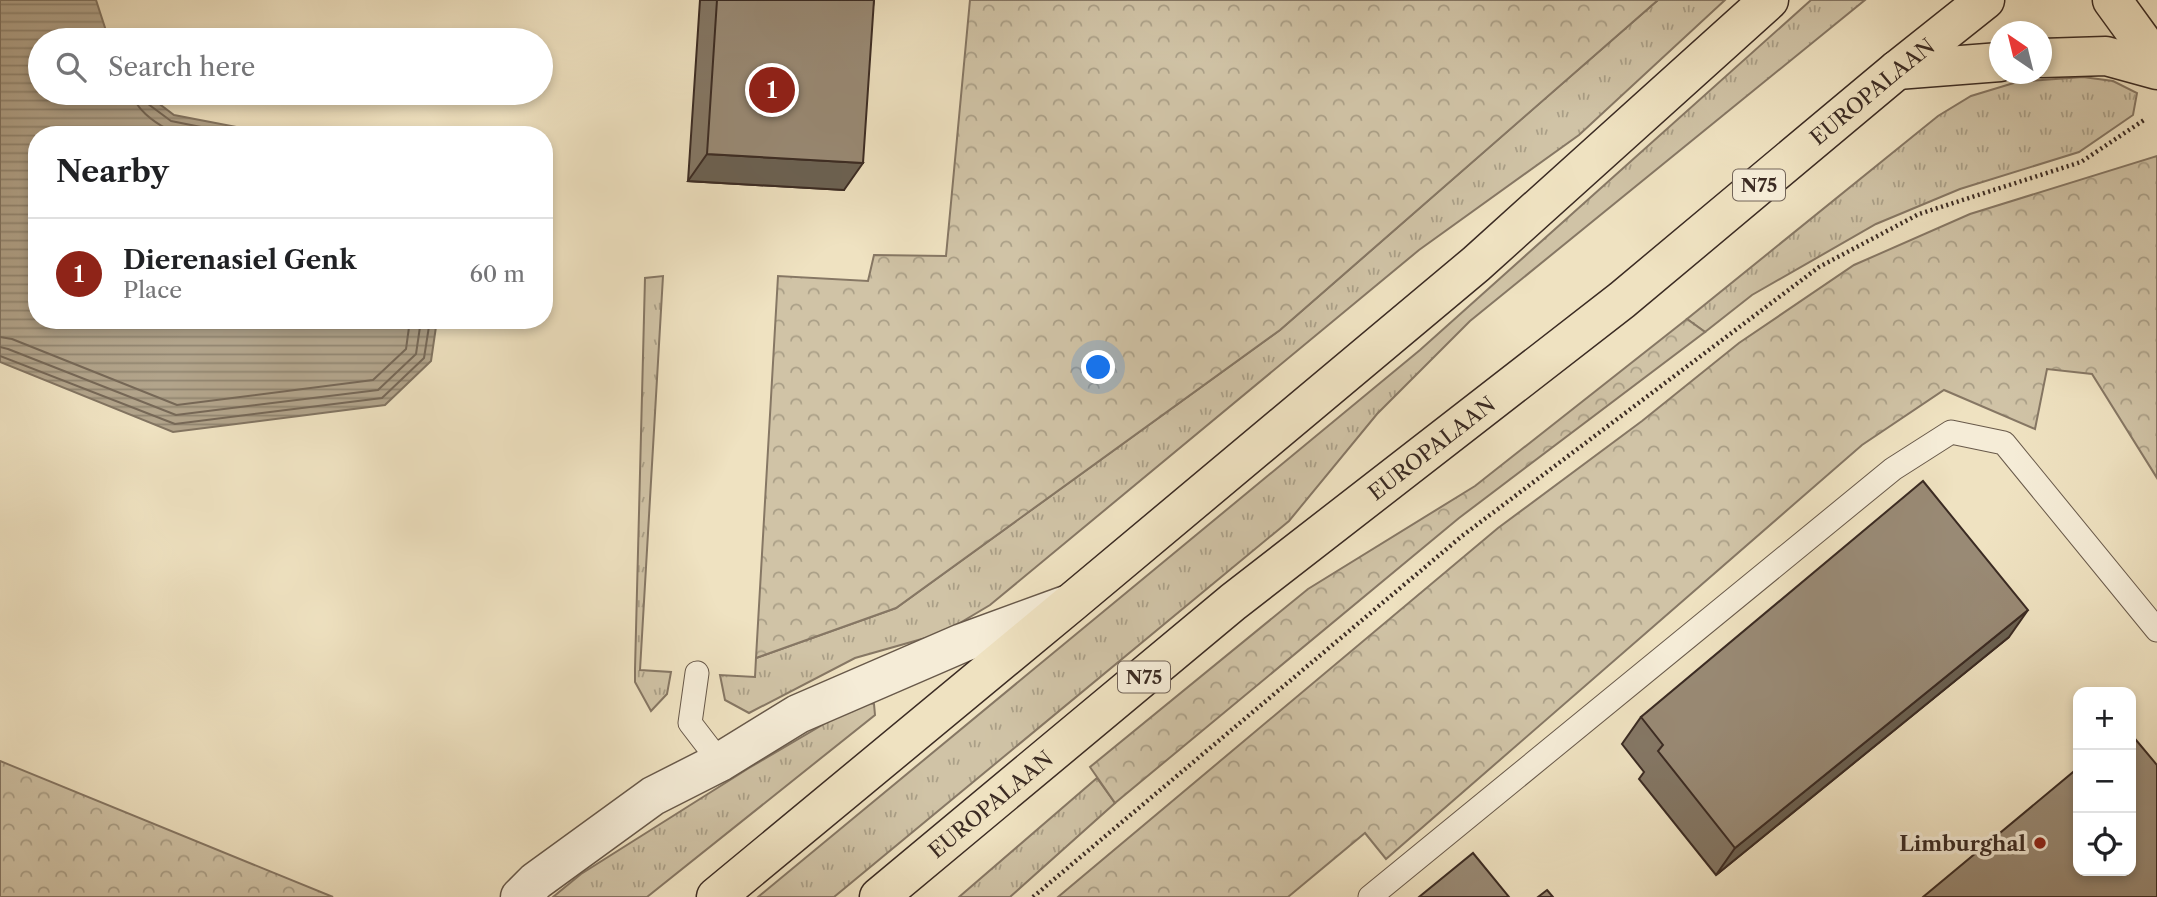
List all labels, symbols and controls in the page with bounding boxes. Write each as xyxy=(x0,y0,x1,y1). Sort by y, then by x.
north arrow xyxy=(1989,21,2052,84)
search box xyxy=(28,28,553,105)
street label: EUROPALAAN xyxy=(1805,33,1939,150)
icon: search xyxy=(52,48,90,86)
text: Search here xyxy=(108,51,255,83)
pin: 1 xyxy=(749,64,795,116)
text: Nearby xyxy=(56,153,169,190)
road number: N75 xyxy=(1733,169,1785,200)
text: Dierenasiel Genk xyxy=(123,244,356,276)
text: 1 xyxy=(74,260,84,288)
text: 60 m xyxy=(469,260,525,288)
text: Place xyxy=(123,276,182,304)
your location xyxy=(1081,350,1115,384)
street label: EUROPALAAN xyxy=(1363,391,1500,505)
road number: N75 xyxy=(1118,662,1170,692)
map controls xyxy=(2073,687,2136,876)
button: + xyxy=(2073,687,2136,750)
street label: EUROPALAAN xyxy=(923,745,1057,863)
button: − xyxy=(2073,750,2136,813)
button: locate xyxy=(2073,813,2136,876)
place label: Limburghal xyxy=(1899,831,2026,856)
marker: Limburghal xyxy=(2032,835,2048,851)

